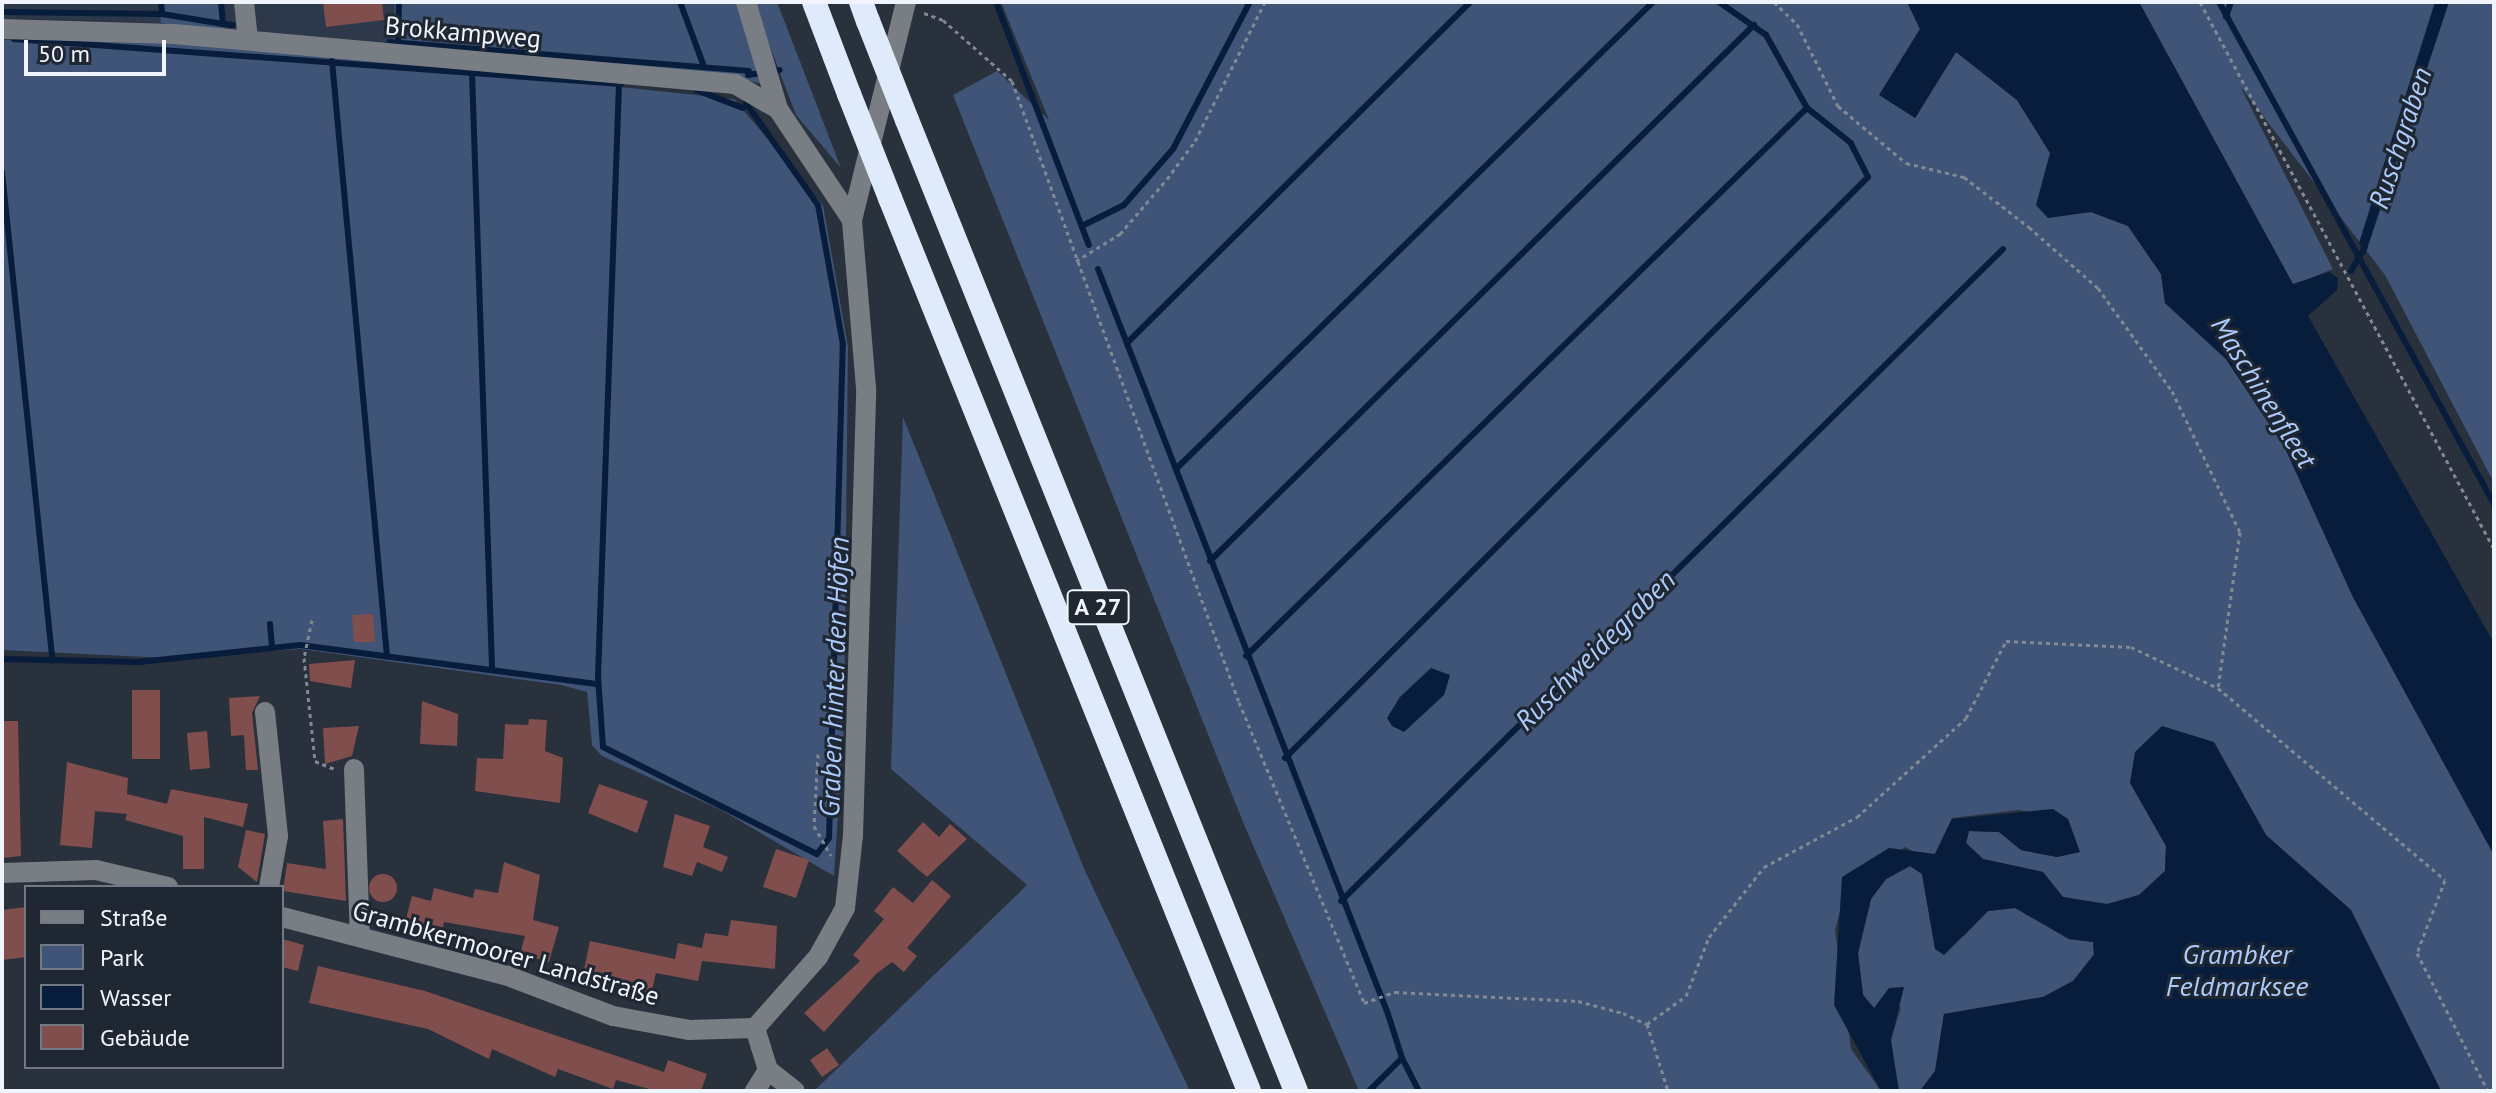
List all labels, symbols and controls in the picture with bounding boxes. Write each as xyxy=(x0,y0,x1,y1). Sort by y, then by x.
street label: Brokkampweg xyxy=(384,10,542,54)
scale bar xyxy=(28,24,170,74)
text: 50 m xyxy=(38,38,90,69)
water label: Ruschgraben xyxy=(2361,63,2439,213)
water label: Maschinenfleet xyxy=(2204,310,2324,474)
water label: Graben hinter den Höfen xyxy=(812,536,856,818)
water label: Ruschweidegraben xyxy=(1508,563,1682,737)
road number: A 27 xyxy=(1066,587,1130,627)
legend xyxy=(24,885,284,1069)
street label: Grambkermoorer Landstraße xyxy=(349,894,663,1012)
text: Straße xyxy=(100,902,167,933)
water label: Grambker Feldmarksee xyxy=(2166,937,2308,1003)
text: Park xyxy=(100,942,144,973)
text: Wasser xyxy=(100,982,171,1013)
text: Gebäude xyxy=(100,1022,190,1053)

